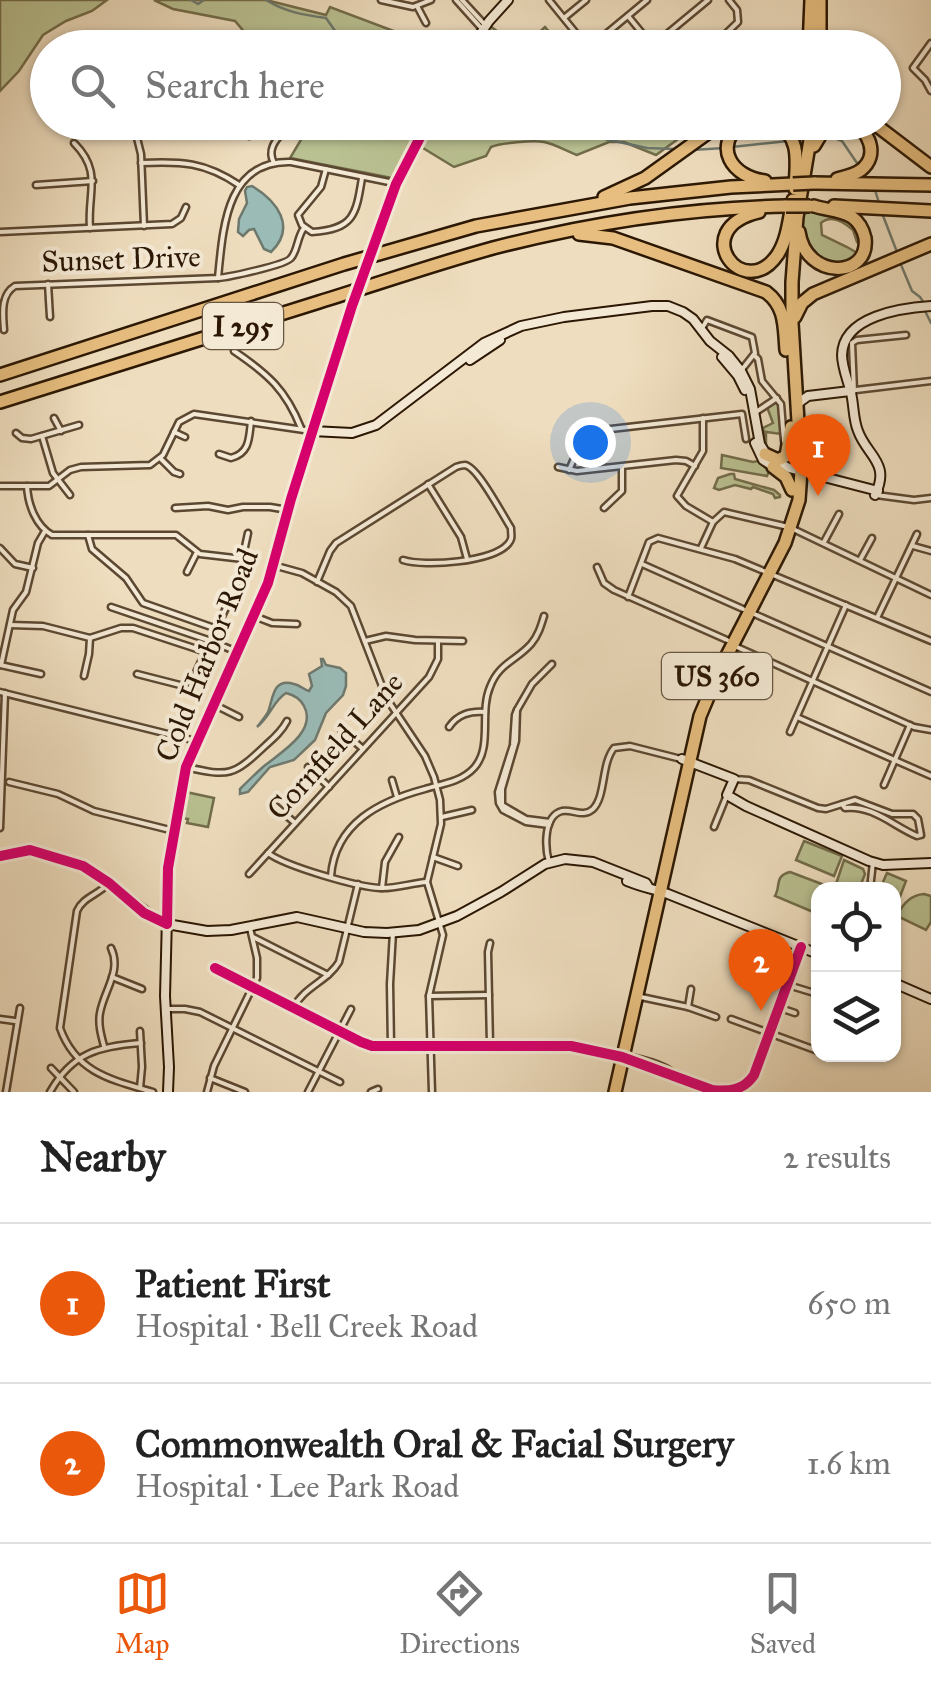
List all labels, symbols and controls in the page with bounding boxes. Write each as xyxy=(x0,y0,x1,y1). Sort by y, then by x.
search box xyxy=(30,30,901,140)
icon: search xyxy=(65,58,120,113)
text: Search here xyxy=(145,62,325,108)
street label: Sunset Drive xyxy=(41,238,201,280)
road number: I 295 xyxy=(203,303,283,349)
pin: 1 xyxy=(786,414,850,496)
your location xyxy=(565,417,616,468)
street label: Cold Harbor Road xyxy=(148,543,266,767)
road number: US 360 xyxy=(662,653,772,699)
street label: Cornfield Lane xyxy=(259,665,411,827)
map controls xyxy=(811,882,901,1062)
button: locate xyxy=(811,882,901,972)
pin: 2 xyxy=(728,928,794,1011)
button: layers xyxy=(811,972,901,1062)
text: Nearby xyxy=(40,1131,165,1183)
text: 2 results xyxy=(783,1138,891,1177)
text: Patient First xyxy=(135,1261,331,1307)
text: 1 xyxy=(66,1284,79,1323)
text: 650 m xyxy=(807,1284,891,1323)
text: Hospital · Bell Creek Road xyxy=(135,1307,478,1346)
text: Commonwealth Oral & Facial Surgery xyxy=(135,1421,734,1467)
text: 2 xyxy=(65,1444,80,1483)
text: 1.6 km xyxy=(807,1444,891,1483)
text: Hospital · Lee Park Road xyxy=(135,1467,459,1506)
tab: Map xyxy=(115,1566,170,1661)
tab: Directions xyxy=(399,1566,520,1661)
tab: Saved xyxy=(750,1566,816,1661)

